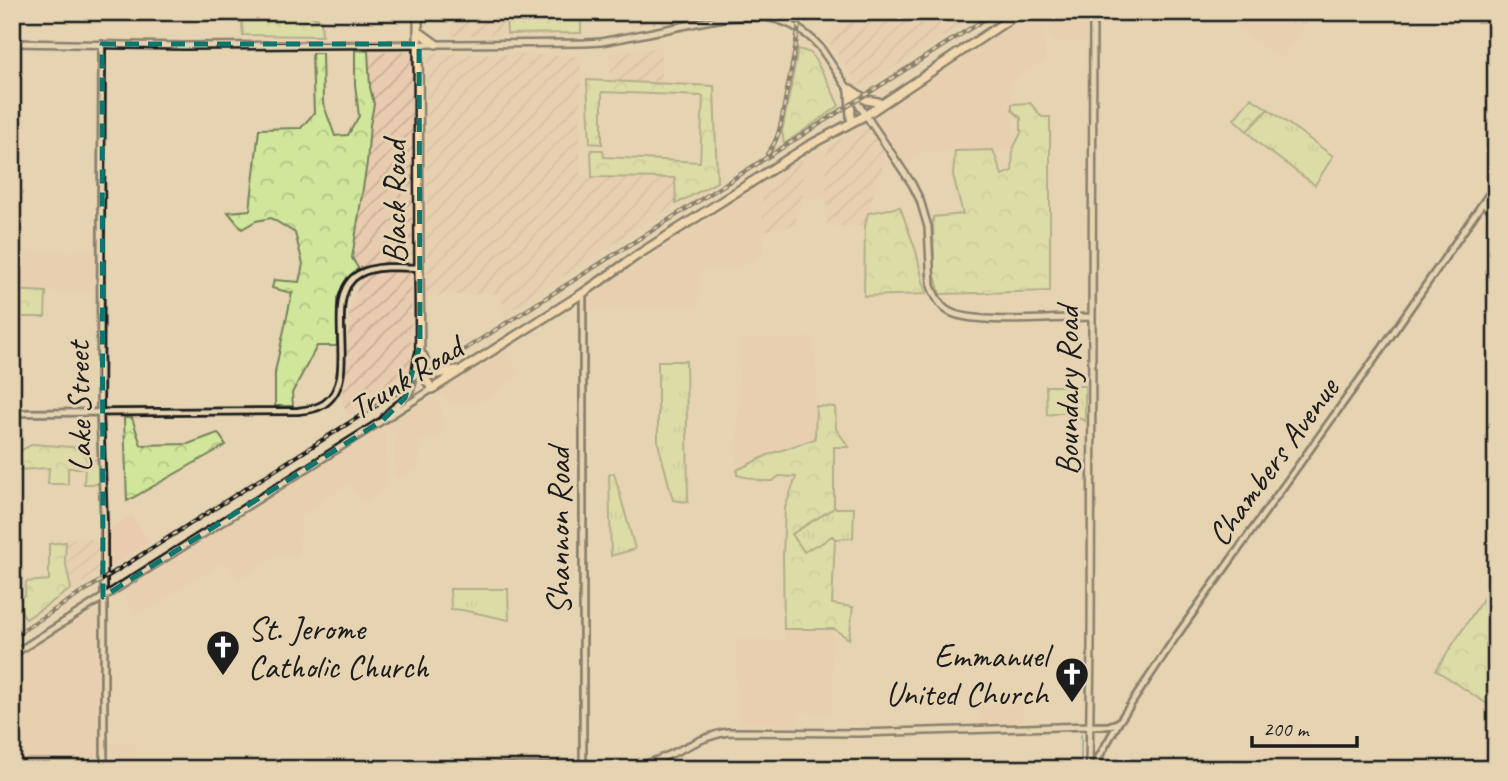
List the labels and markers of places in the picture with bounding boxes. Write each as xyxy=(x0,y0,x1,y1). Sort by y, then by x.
place label: St. Jerome Catholic Church xyxy=(248,608,430,688)
church icon: St. Jerome Catholic Church xyxy=(204,628,242,677)
place label: Emmanuel United Church xyxy=(886,635,1053,715)
church icon: Emmanuel United Church xyxy=(1053,655,1091,704)

